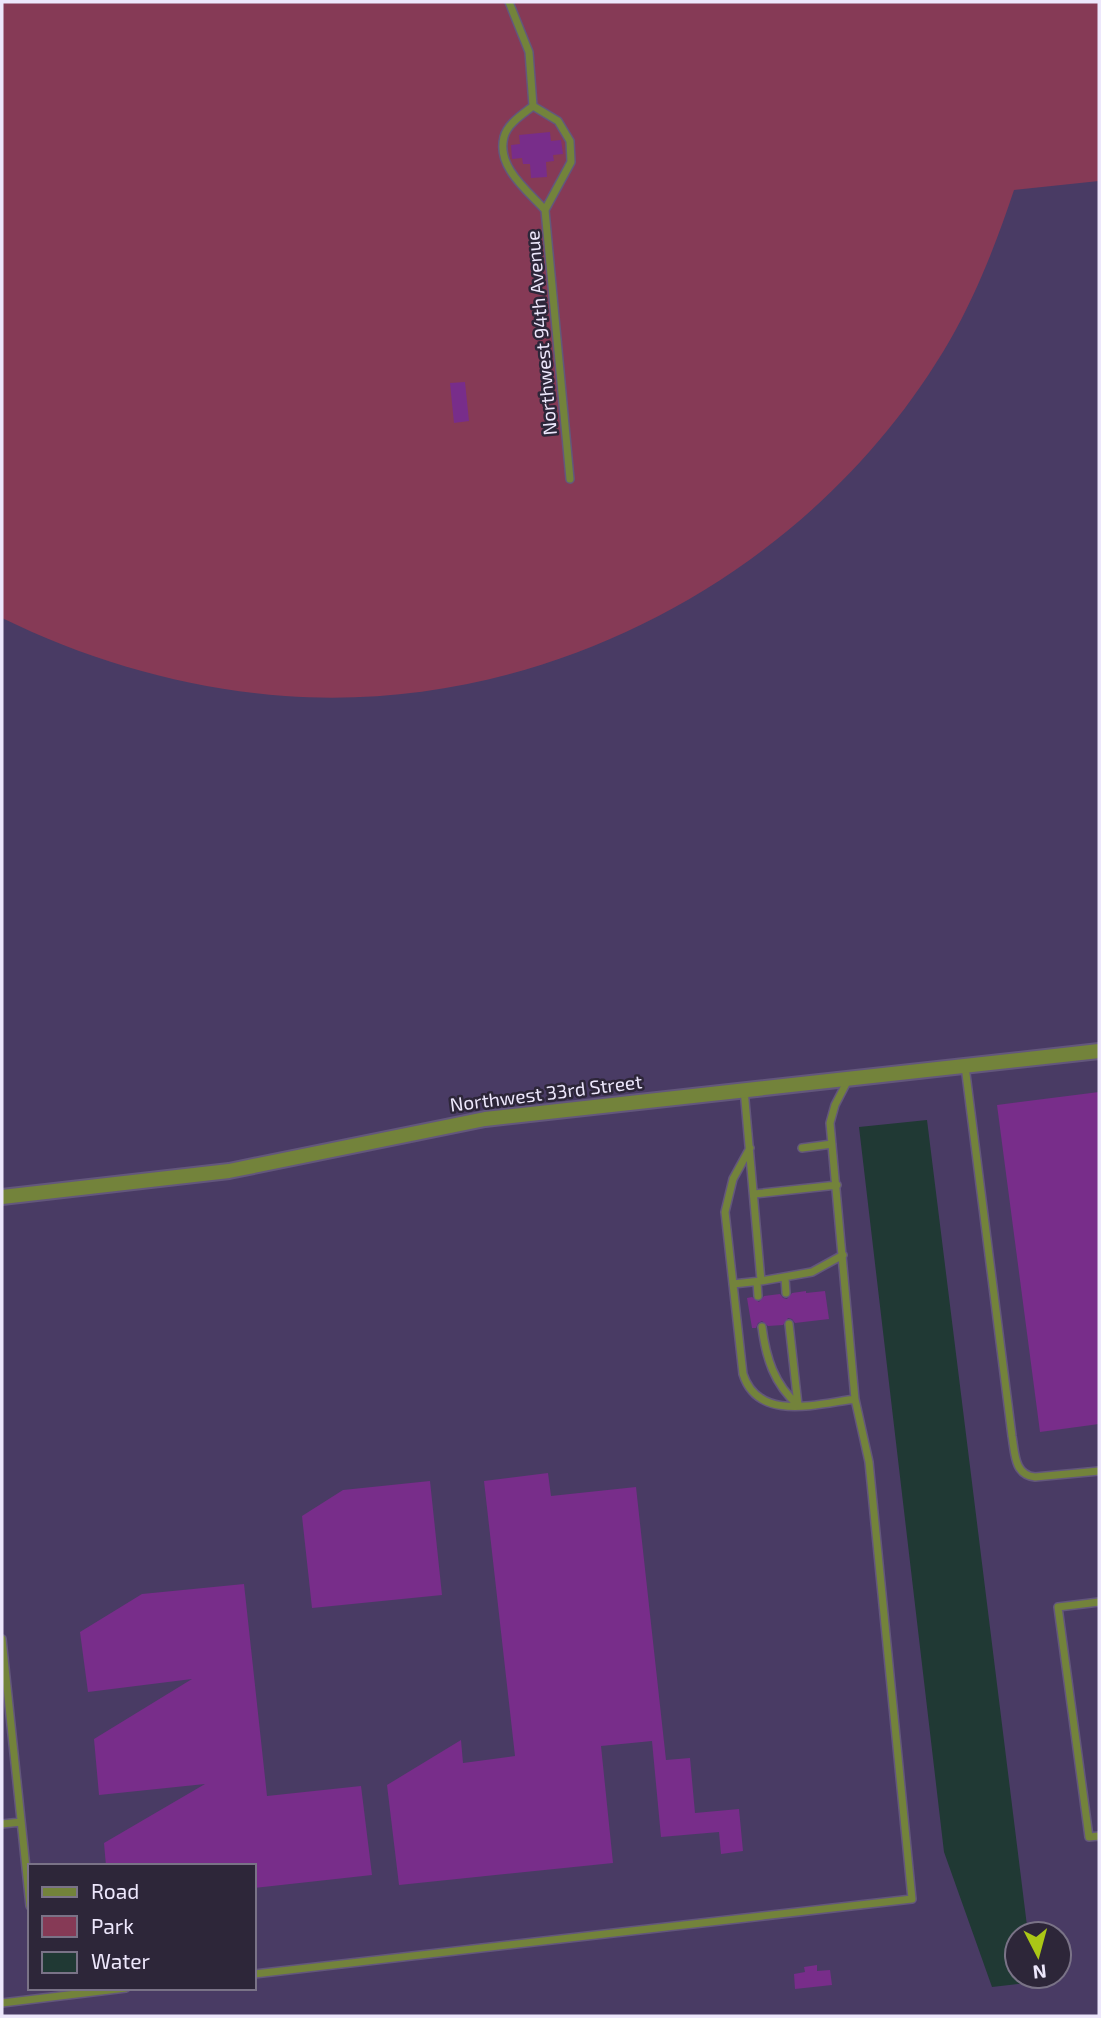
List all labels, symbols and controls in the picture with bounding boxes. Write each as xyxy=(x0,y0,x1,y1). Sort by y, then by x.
street label: Northwest 94th Avenue xyxy=(520,230,561,436)
street label: Northwest 33rd Street xyxy=(449,1069,643,1116)
legend xyxy=(28,1864,256,1990)
text: Road xyxy=(91,1878,139,1903)
text: Park xyxy=(91,1913,134,1938)
north arrow xyxy=(1003,1920,1073,1990)
text: Water xyxy=(91,1948,150,1973)
text: N xyxy=(1032,1960,1048,1985)

